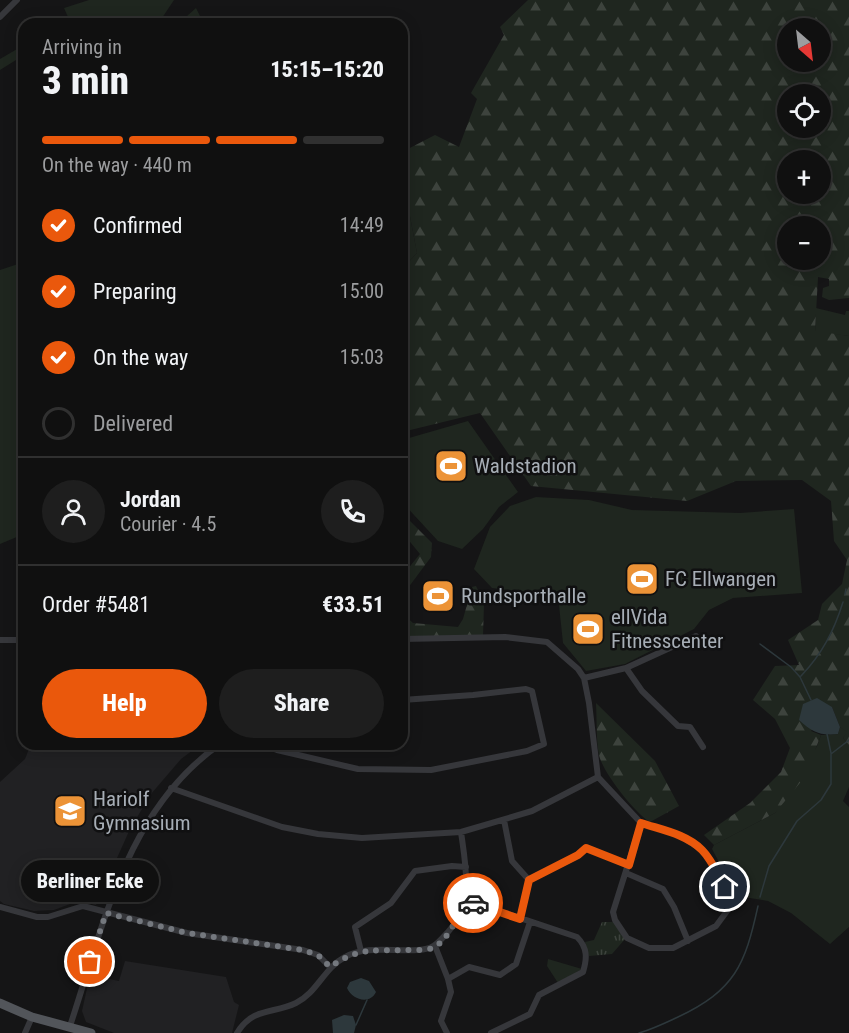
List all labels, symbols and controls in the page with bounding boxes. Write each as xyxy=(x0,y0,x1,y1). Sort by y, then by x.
north arrow xyxy=(777,18,831,72)
map controls xyxy=(777,18,831,270)
text: Arriving in xyxy=(42,35,122,59)
text: 15:15–15:20 xyxy=(270,57,384,82)
text: 3 min xyxy=(42,58,129,104)
button: locate xyxy=(777,84,831,138)
button: + xyxy=(777,150,831,204)
text: On the way · 440 m xyxy=(42,153,192,177)
icon: check xyxy=(42,209,75,242)
text: Confirmed xyxy=(93,213,182,238)
text: 14:49 xyxy=(340,213,384,237)
button: − xyxy=(777,216,831,270)
icon: check xyxy=(42,275,75,308)
text: Preparing xyxy=(93,279,177,304)
text: 15:00 xyxy=(340,279,384,303)
icon: check xyxy=(42,341,75,374)
text: On the way xyxy=(93,345,188,370)
text: 15:03 xyxy=(340,345,384,369)
text: Delivered xyxy=(93,411,173,436)
sports icon: Waldstadion xyxy=(433,448,469,484)
place label: Waldstadion xyxy=(474,454,577,478)
button: person xyxy=(42,480,105,543)
button: phone xyxy=(321,480,384,543)
text: Jordan xyxy=(120,487,181,512)
text: Courier · 4.5 xyxy=(120,512,216,536)
sports icon: FC Ellwangen xyxy=(624,561,660,597)
place label: FC Ellwangen xyxy=(665,567,776,591)
sports icon: Rundsporthalle xyxy=(420,578,456,614)
place label: Rundsporthalle xyxy=(461,584,586,608)
text: Order #5481 xyxy=(42,592,150,617)
text: €33.51 xyxy=(322,592,384,617)
place label: ellVida Fitnesscenter xyxy=(611,605,723,653)
sports icon: ellVida Fitnesscenter xyxy=(570,611,606,647)
button: Help xyxy=(42,669,207,738)
button: Share xyxy=(219,669,384,738)
place label: Hariolf Gymnasium xyxy=(93,787,191,835)
school or university icon: Hariolf Gymnasium xyxy=(52,793,88,829)
callout: Berliner Ecke xyxy=(21,860,159,902)
pin xyxy=(699,861,750,912)
text: Berliner Ecke xyxy=(37,869,143,893)
icon: home xyxy=(708,870,741,903)
courier xyxy=(443,873,503,933)
icon: car xyxy=(457,887,490,920)
pin xyxy=(64,936,115,987)
icon: bag xyxy=(73,945,106,978)

